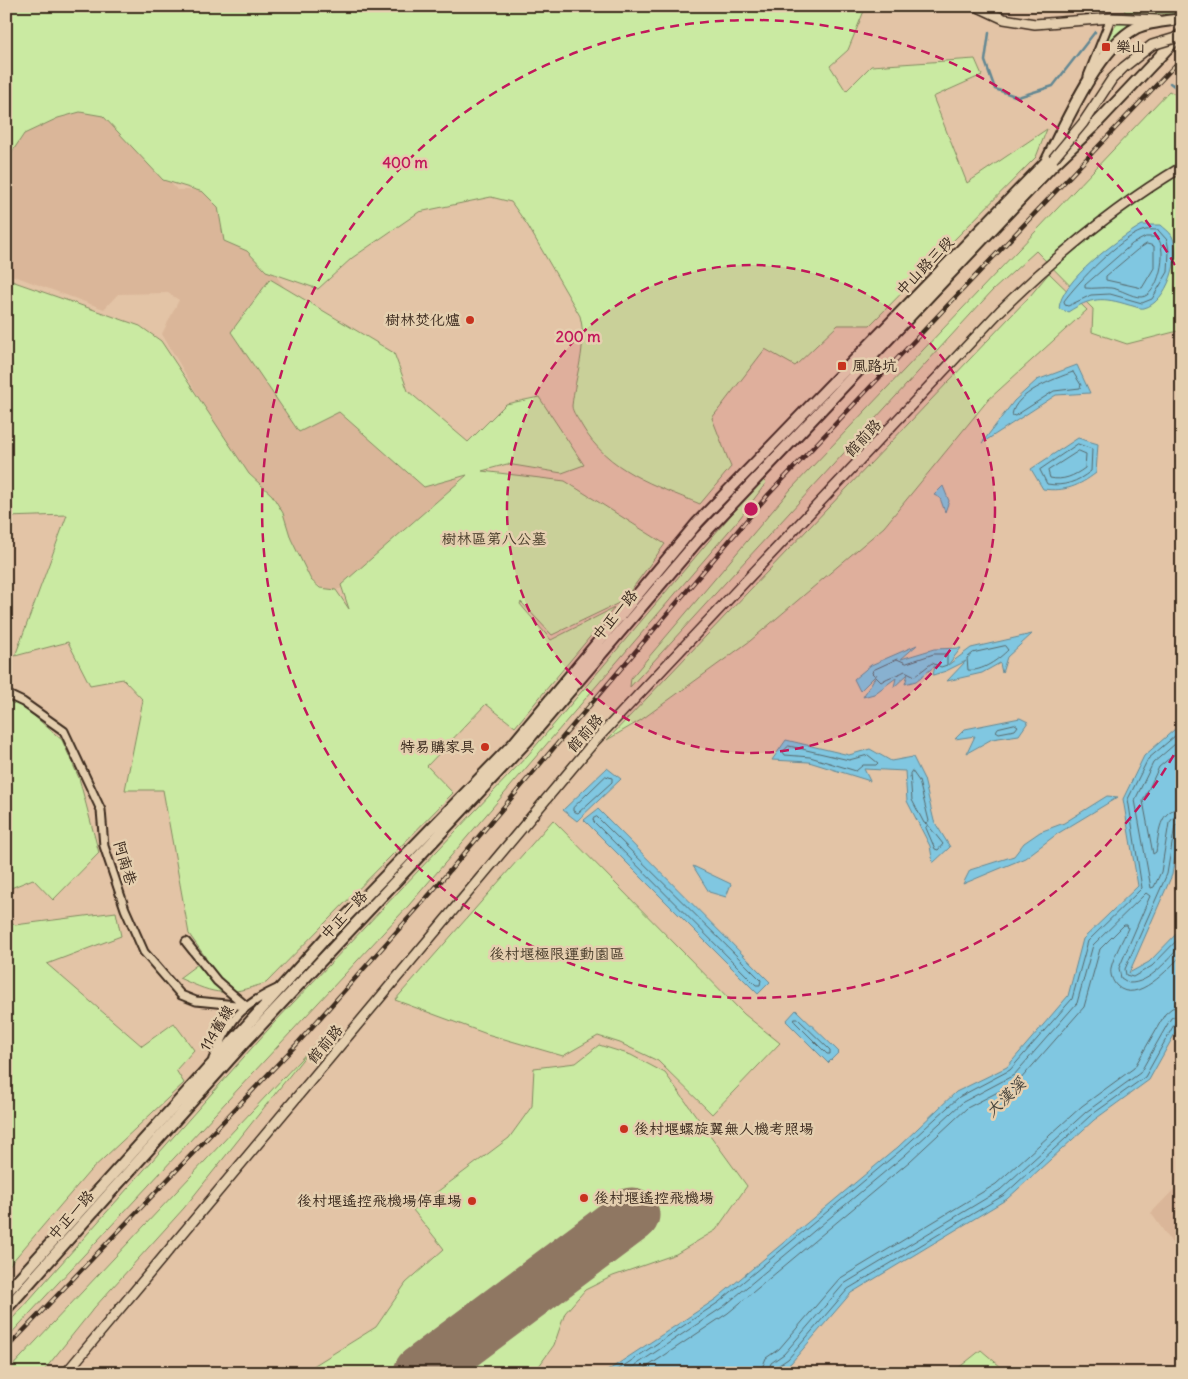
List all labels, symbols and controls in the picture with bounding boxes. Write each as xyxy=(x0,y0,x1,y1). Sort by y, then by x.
place label: 樂山 xyxy=(1116,37,1146,56)
marker: 樂山 xyxy=(1100,41,1112,53)
text: 400 m xyxy=(382,153,428,172)
street label: 中山路三段 xyxy=(892,232,958,299)
place label: 樹林焚化爐 xyxy=(385,310,460,329)
marker: 樹林焚化爐 xyxy=(464,314,476,326)
text: 200 m xyxy=(556,327,600,346)
place label: 風路坑 xyxy=(852,356,897,375)
marker: 風路坑 xyxy=(836,360,848,372)
street label: 館前路 xyxy=(840,415,885,461)
centre of rings xyxy=(742,500,760,518)
park label: 樹林區第八公墓 xyxy=(441,529,547,548)
street label: 中正一路 xyxy=(588,586,641,644)
street label: 館前路 xyxy=(563,710,607,756)
place label: 特易購家具 xyxy=(400,737,475,756)
marker: 特易購家具 xyxy=(479,741,491,753)
street label: 阿南巷 xyxy=(110,839,141,887)
street label: 中正一路 xyxy=(316,886,371,943)
park label: 後村堰極限運動園區 xyxy=(489,944,625,963)
street label: 114舊線 xyxy=(195,1001,238,1054)
street label: 館前路 xyxy=(303,1020,346,1067)
water label: 大漢溪 xyxy=(981,1072,1030,1121)
place label: 後村堰螺旋翼無人機考照場 xyxy=(634,1119,814,1138)
marker: 後村堰螺旋翼無人機考照場 xyxy=(618,1123,630,1135)
street label: 中正一路 xyxy=(43,1186,98,1243)
place label: 後村堰遙控飛機場 xyxy=(594,1188,714,1207)
place label: 後村堰遙控飛機場停車場 xyxy=(297,1191,462,1210)
marker: 後村堰遙控飛機場 xyxy=(578,1192,590,1204)
marker: 後村堰遙控飛機場停車場 xyxy=(466,1195,478,1207)

